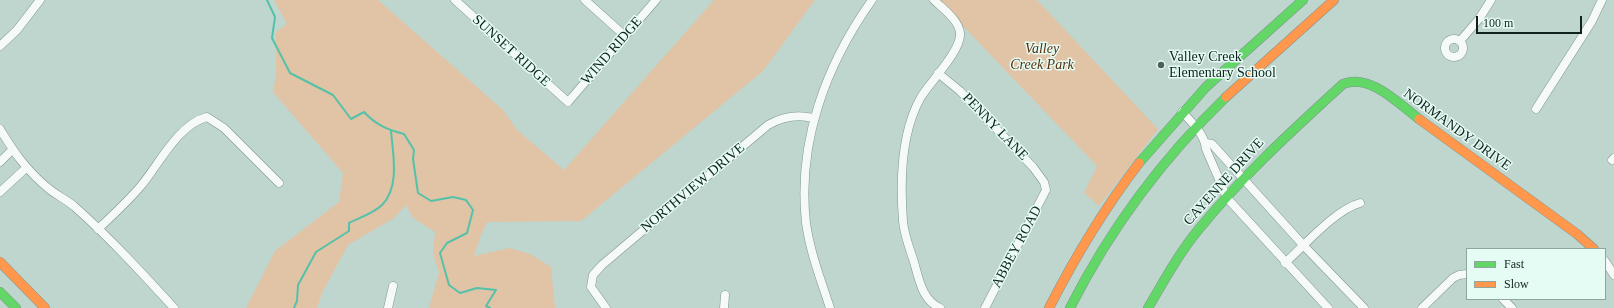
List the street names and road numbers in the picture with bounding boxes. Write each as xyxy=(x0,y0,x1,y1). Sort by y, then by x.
street label: SUNSET RIDGE xyxy=(469,12,553,90)
street label: WIND RIDGE xyxy=(578,14,646,88)
street label: NORMANDY DRIVE xyxy=(1400,85,1514,175)
street label: PENNY LANE xyxy=(959,90,1031,164)
street label: CAYENNE DRIVE xyxy=(1180,135,1268,229)
street label: NORTHVIEW DRIVE xyxy=(638,140,748,236)
street label: ABBEY ROAD xyxy=(988,203,1046,291)

